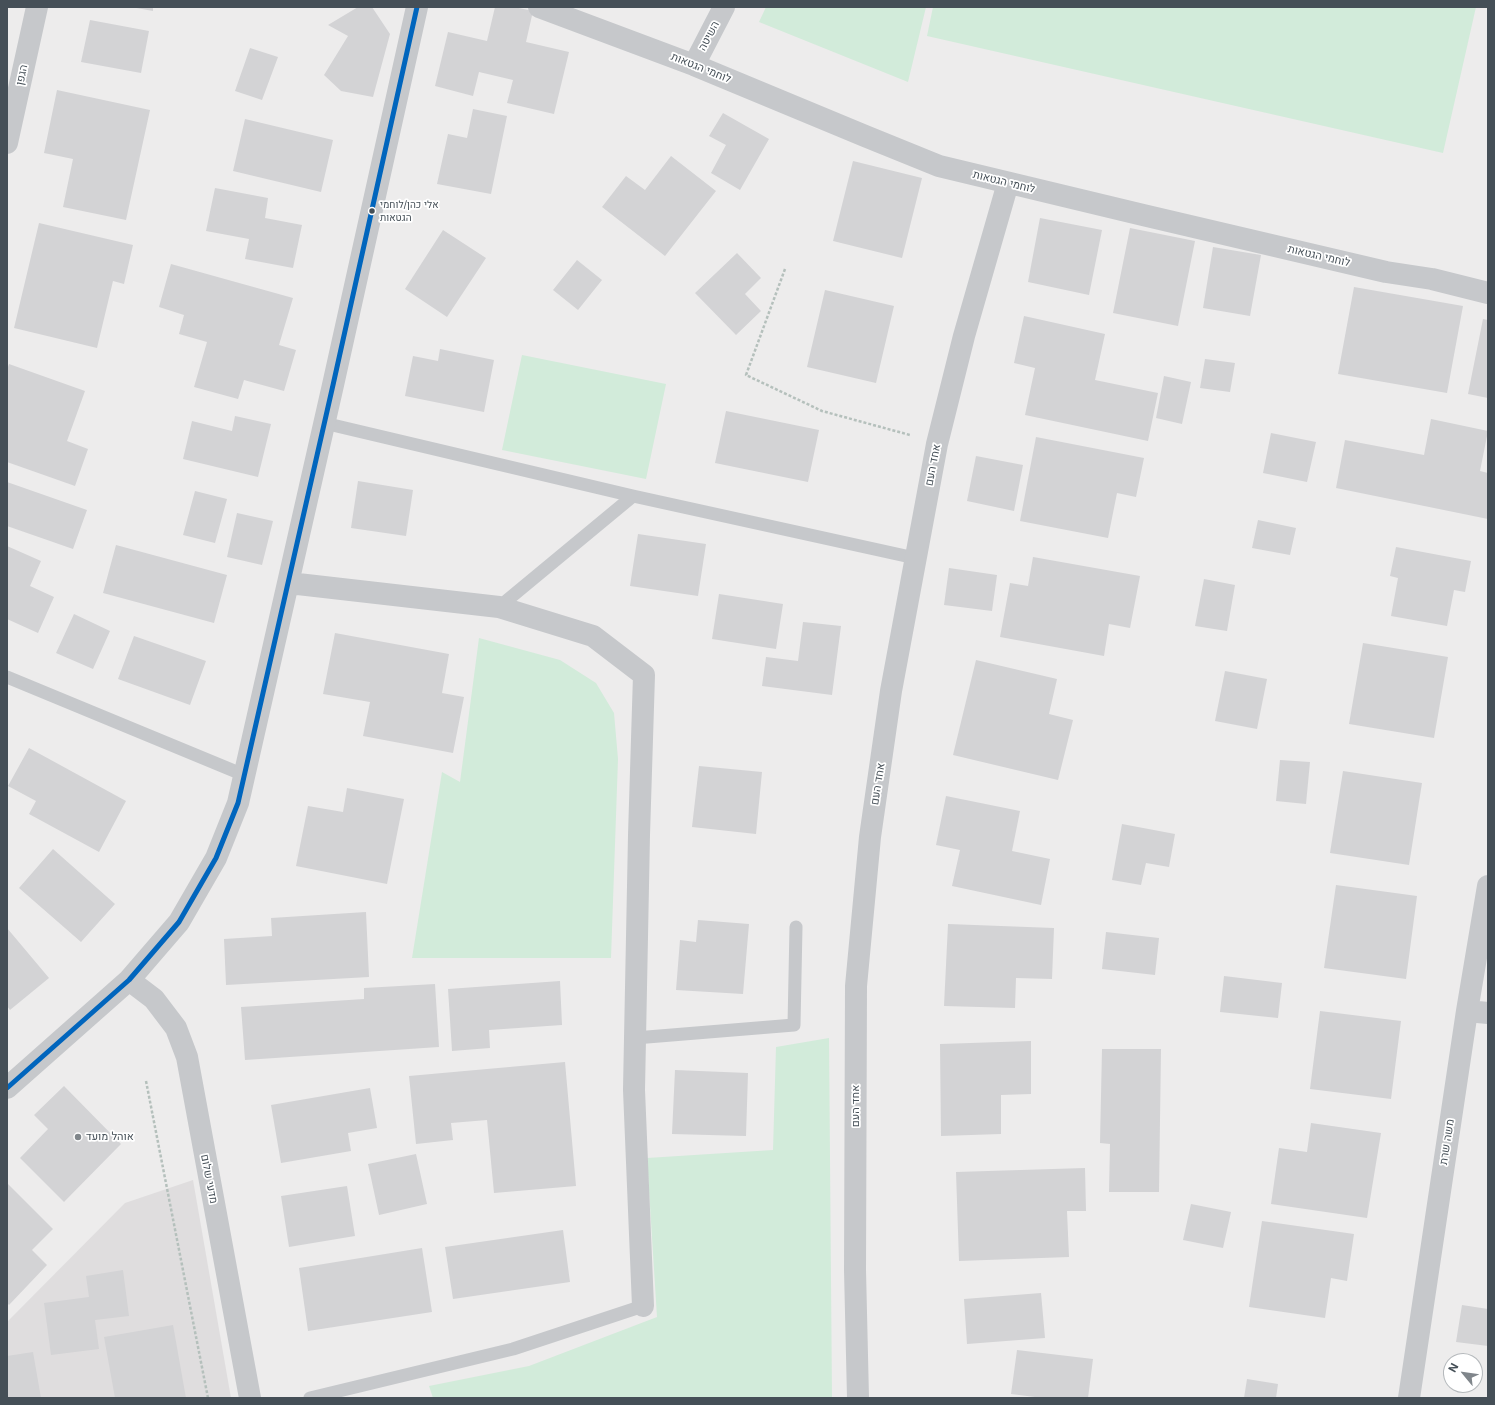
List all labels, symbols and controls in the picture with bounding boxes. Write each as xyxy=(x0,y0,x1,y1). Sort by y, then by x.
street label: השיטה xyxy=(696,19,722,53)
street label: לוחמי הגטאות xyxy=(669,50,733,86)
street label: הגפן xyxy=(13,63,31,87)
street label: לוחמי הגטאות xyxy=(972,168,1036,196)
place label: אלי כהן/לוחמי הגטאות xyxy=(380,199,439,222)
marker: אלי כהן/לוחמי הגטאות xyxy=(367,206,377,216)
street label: לוחמי הגטאות xyxy=(1287,242,1351,270)
street label: אחד העם xyxy=(922,443,944,487)
street label: אחד העם xyxy=(868,762,888,806)
street label: אחד העם xyxy=(849,1085,863,1127)
street label: משה שרת xyxy=(1437,1118,1457,1166)
place label: אוהל מועד xyxy=(86,1130,134,1144)
marker: אוהל מועד xyxy=(73,1132,83,1142)
street label: מדעי שלום xyxy=(198,1153,220,1205)
north arrow xyxy=(1443,1353,1483,1393)
text: N xyxy=(1445,1361,1462,1375)

